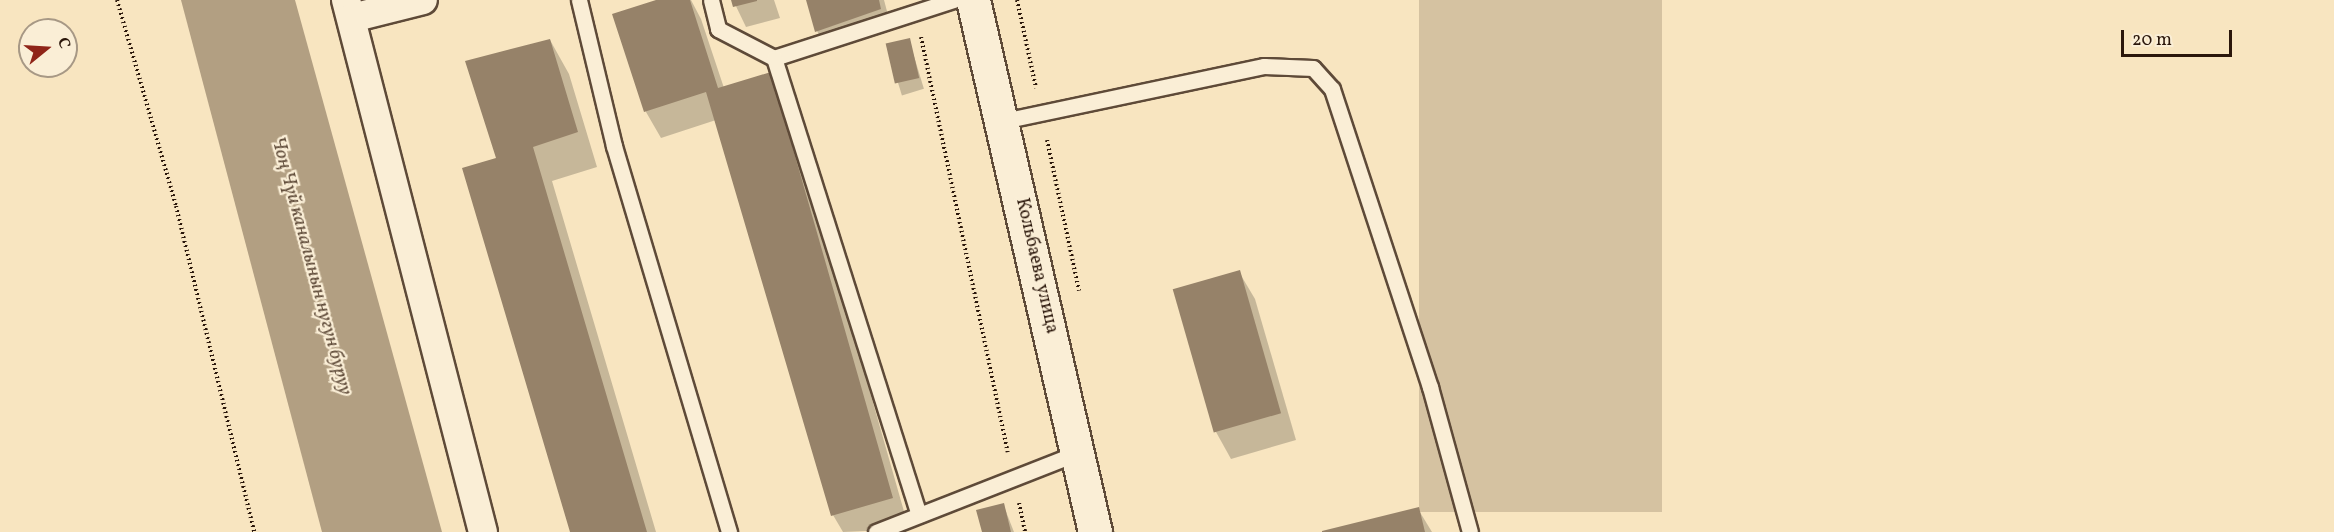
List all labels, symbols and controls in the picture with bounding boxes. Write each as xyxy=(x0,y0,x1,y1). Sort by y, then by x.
north arrow xyxy=(18,18,78,78)
scale bar xyxy=(2124,18,2235,56)
text: 20 m xyxy=(2132,28,2172,53)
text: С xyxy=(51,35,75,51)
water label: Чоң Чүй каналынын нугун буруу xyxy=(265,134,357,398)
street label: Кольбаева улица xyxy=(1010,196,1062,336)

